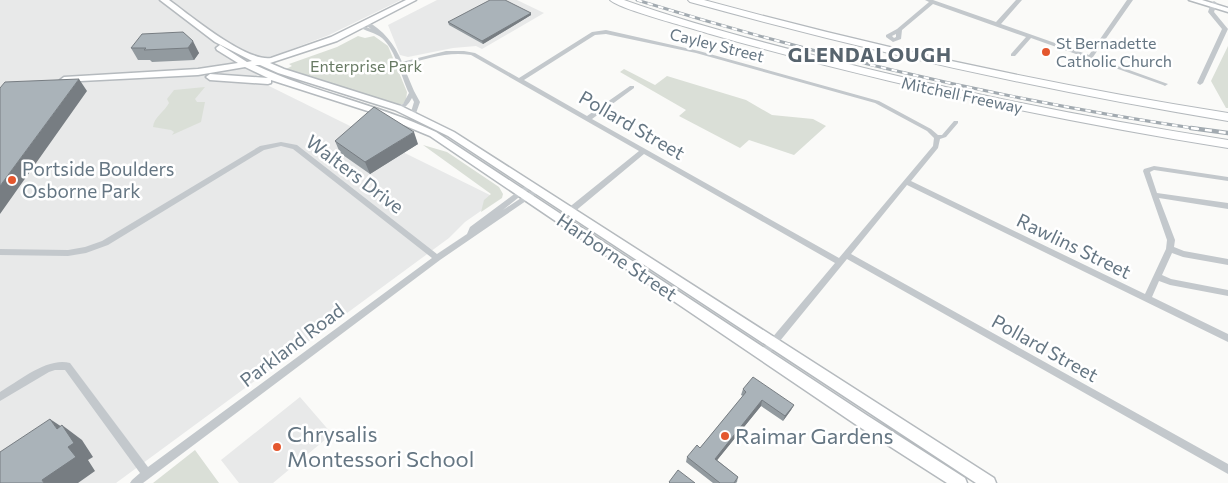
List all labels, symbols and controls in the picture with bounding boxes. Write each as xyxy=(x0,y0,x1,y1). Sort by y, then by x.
street label: Cayley Street xyxy=(668,24,767,65)
place label: St Bernadette Catholic Church xyxy=(1056,33,1172,70)
district label: GLENDALOUGH xyxy=(788,42,952,66)
marker: St Bernadette Catholic Church xyxy=(1040,46,1052,58)
park label: Enterprise Park xyxy=(310,56,422,75)
street label: Mitchell Freeway xyxy=(900,72,1024,117)
street label: Pollard Street xyxy=(575,85,689,164)
street label: Walters Drive xyxy=(302,129,409,218)
place label: Portside Boulders Osborne Park xyxy=(22,157,174,202)
marker: Portside Boulders Osborne Park xyxy=(6,174,18,186)
street label: Harborne Street xyxy=(553,208,682,305)
street label: Rawlins Street xyxy=(1013,208,1135,283)
street label: Parkland Road xyxy=(235,298,348,391)
street label: Pollard Street xyxy=(988,309,1103,386)
place label: Chrysalis Montessori School xyxy=(287,420,474,472)
place label: Raimar Gardens xyxy=(735,422,894,449)
marker: Raimar Gardens xyxy=(719,430,731,442)
marker: Chrysalis Montessori School xyxy=(271,441,283,453)

